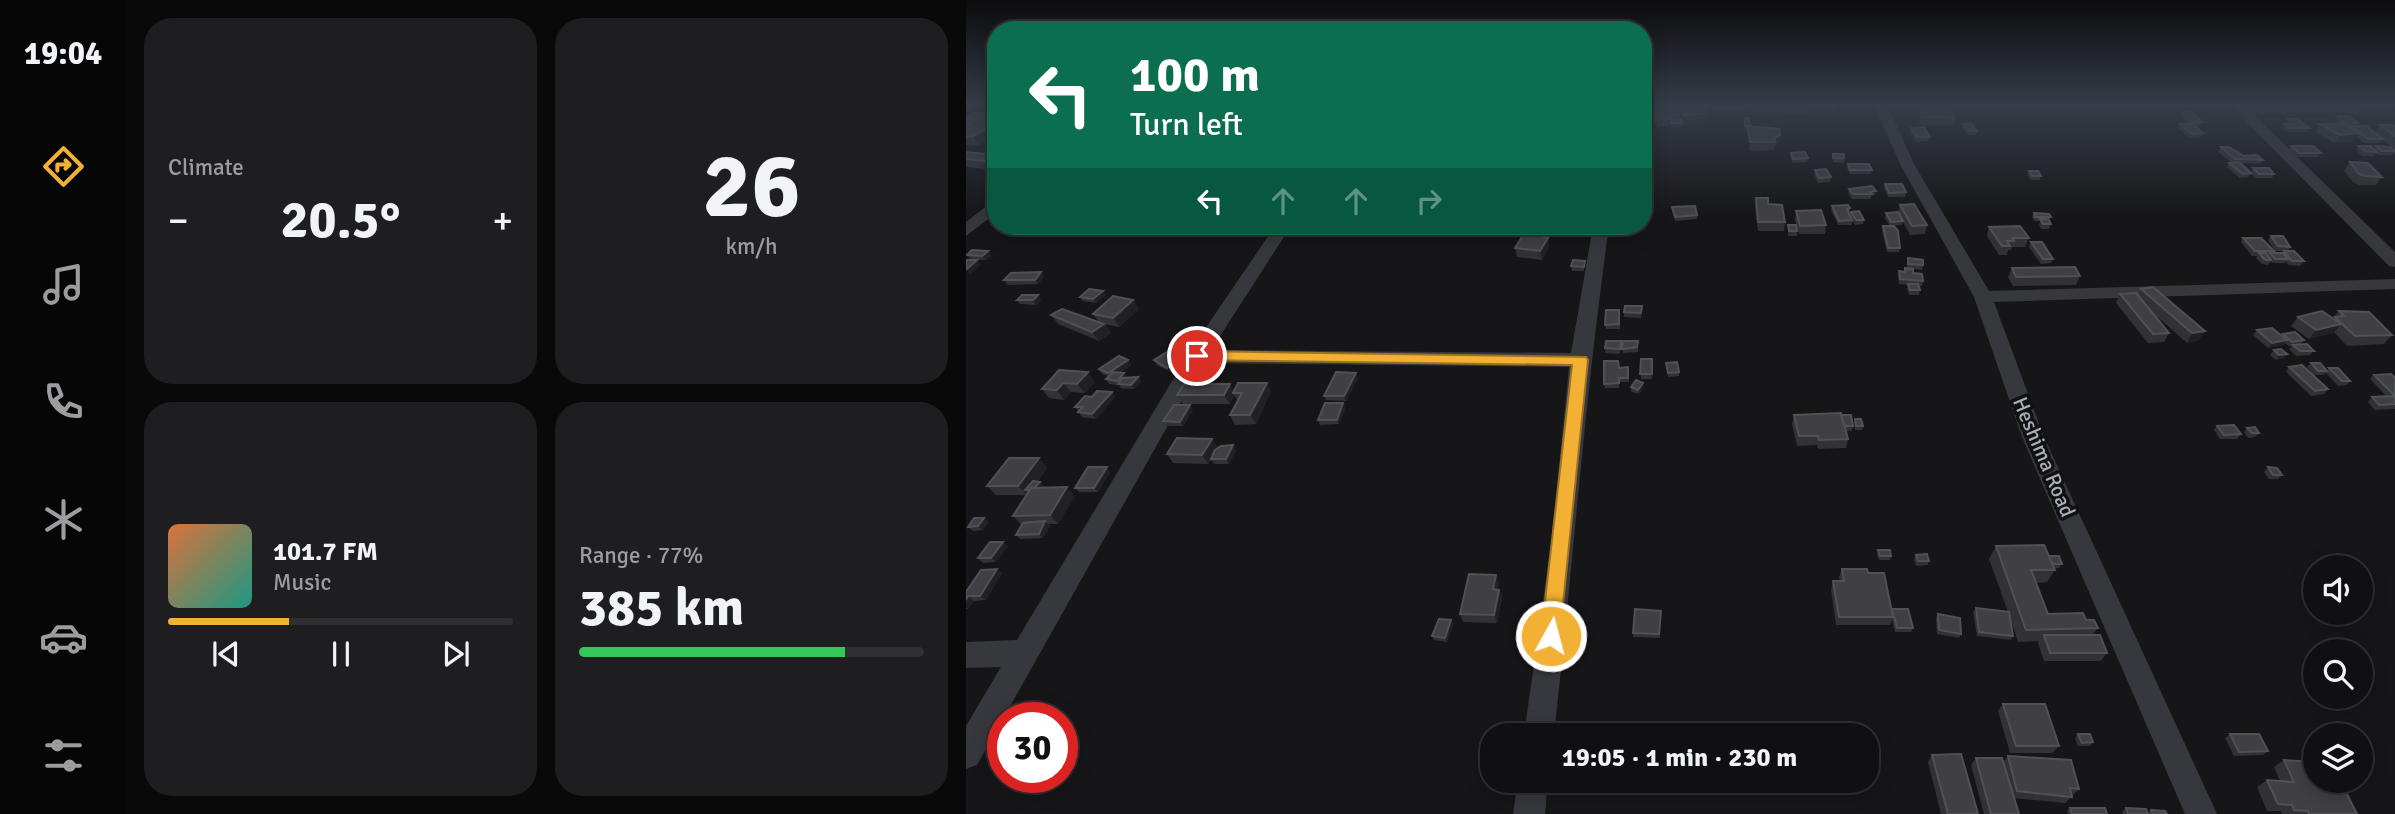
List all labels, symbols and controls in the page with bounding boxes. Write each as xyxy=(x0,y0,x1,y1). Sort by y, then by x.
text: 19:04 xyxy=(24,34,102,73)
text: 100 m xyxy=(1130,45,1260,105)
icon: left xyxy=(1015,49,1106,140)
text: Turn left xyxy=(1130,105,1243,144)
text: 26 xyxy=(702,130,801,243)
icon: directions xyxy=(39,142,88,191)
text: Climate xyxy=(168,153,244,182)
icon: left xyxy=(1191,182,1229,220)
icon: ahead xyxy=(1264,182,1302,220)
icon: ahead xyxy=(1337,182,1375,220)
icon: right xyxy=(1410,182,1448,220)
text: 20.5° xyxy=(281,188,400,252)
text: − xyxy=(168,197,189,244)
text: + xyxy=(492,197,513,244)
text: km/h xyxy=(725,232,778,261)
icon: music xyxy=(39,260,88,309)
pin xyxy=(1167,326,1227,386)
icon: arrive xyxy=(1178,337,1216,375)
icon: phone xyxy=(39,377,88,426)
street label: Heshima Road xyxy=(2007,393,2081,521)
icon: climate xyxy=(39,495,88,544)
text: 101.7 FM xyxy=(273,536,378,568)
text: Range · 77% xyxy=(579,541,703,570)
map controls xyxy=(2303,555,2373,793)
button: sound xyxy=(2303,555,2373,625)
text: Music xyxy=(273,568,331,597)
text: 385 km xyxy=(579,576,744,640)
position arrow xyxy=(1514,599,1588,673)
icon: car xyxy=(39,613,88,662)
icon: previous xyxy=(207,635,245,673)
icon: pause xyxy=(322,635,360,673)
icon: next xyxy=(437,635,475,673)
button: search xyxy=(2303,639,2373,709)
speed limit sign: 30 xyxy=(987,702,1078,793)
button: layers xyxy=(2303,723,2373,793)
icon: filters xyxy=(39,731,88,780)
text: 19:05 · 1 min · 230 m xyxy=(1562,742,1797,774)

